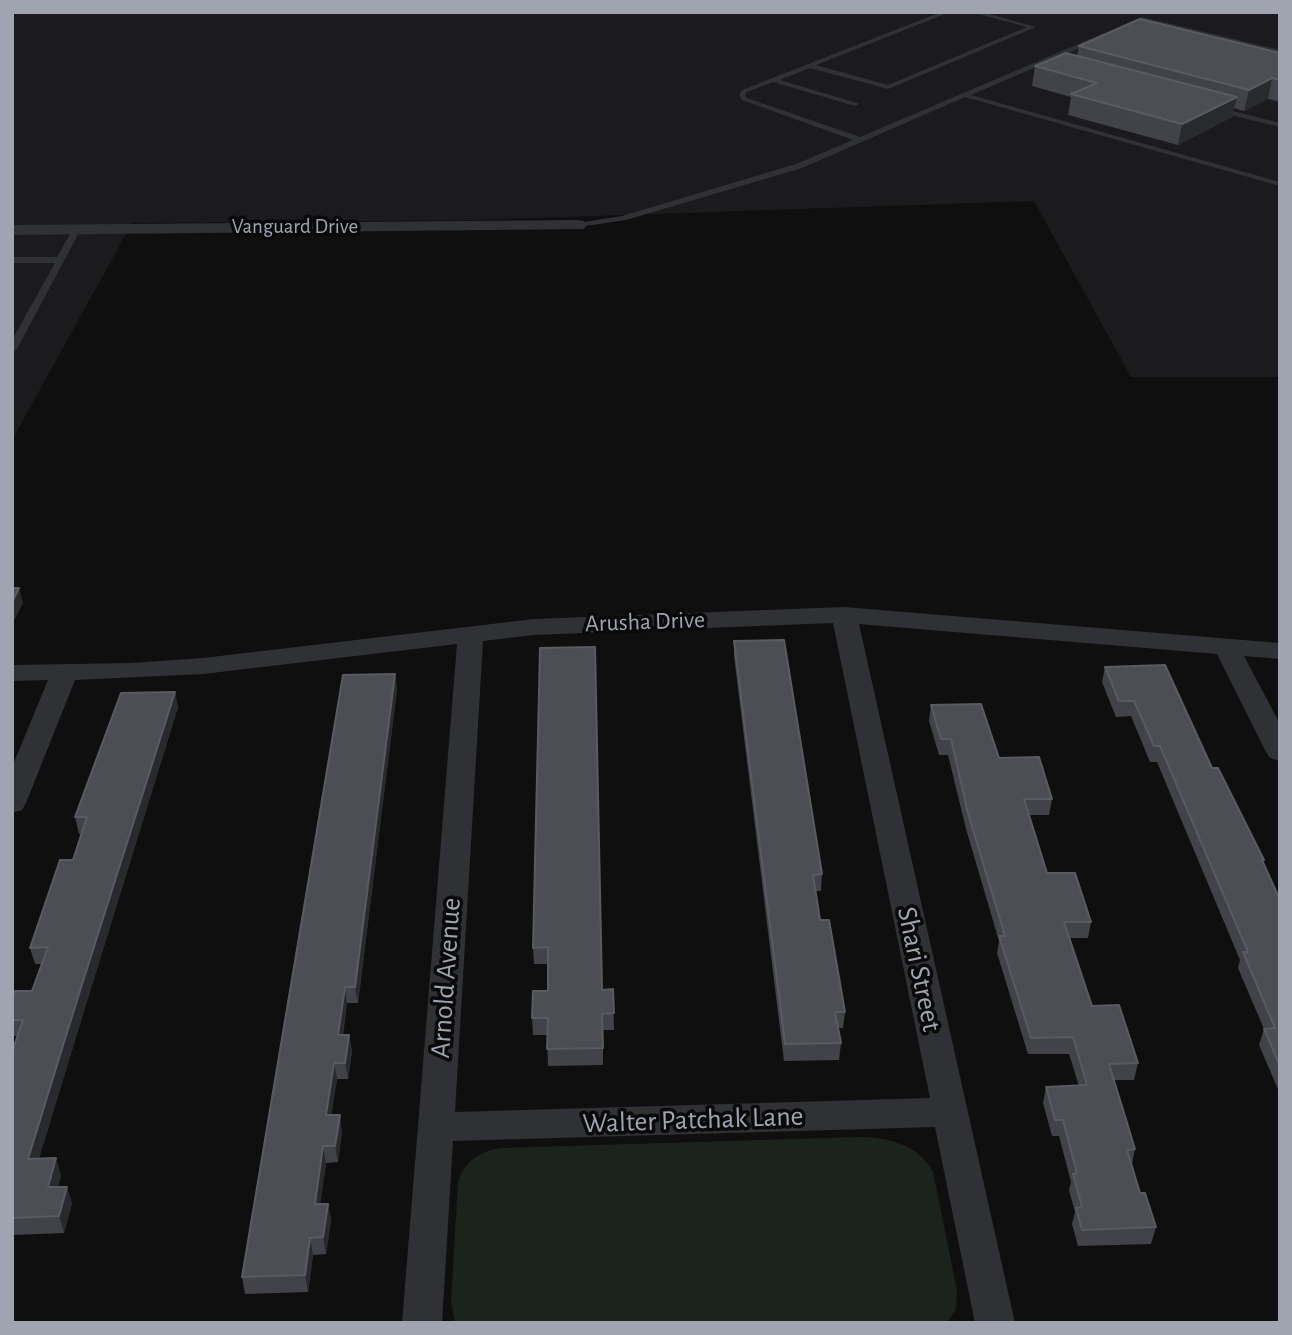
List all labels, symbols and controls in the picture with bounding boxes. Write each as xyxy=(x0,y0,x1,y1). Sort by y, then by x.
street label: Vanguard Drive xyxy=(232,214,358,240)
street label: Arusha Drive xyxy=(585,606,705,638)
street label: Arnold Avenue xyxy=(424,897,468,1059)
street label: Shari Street xyxy=(889,904,949,1034)
street label: Walter Patchak Lane xyxy=(582,1099,804,1141)

